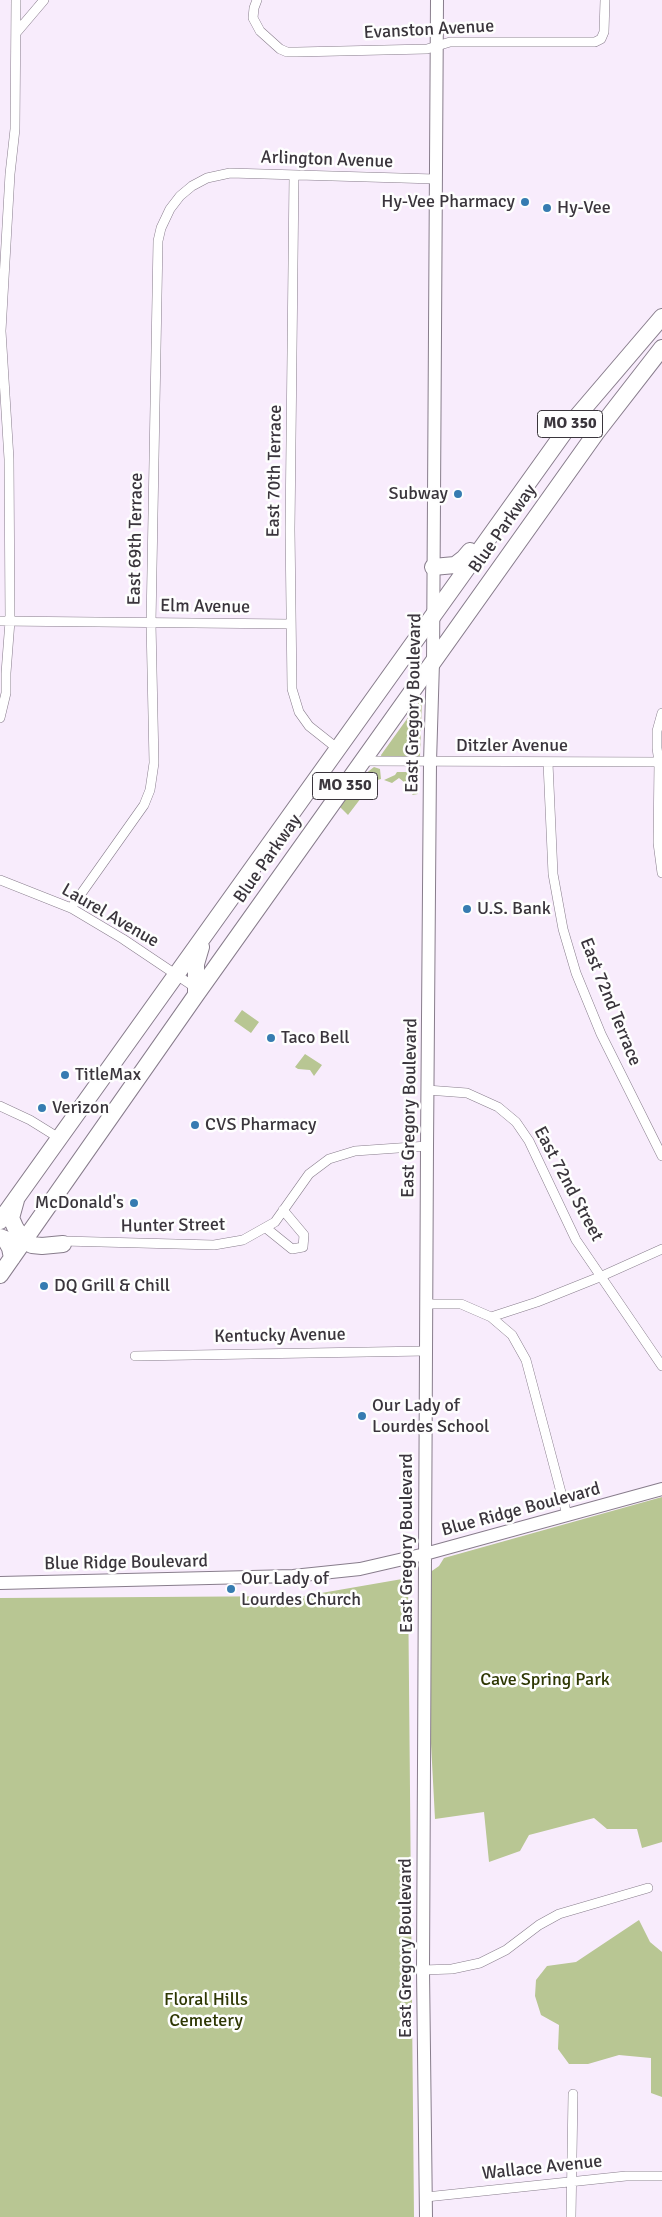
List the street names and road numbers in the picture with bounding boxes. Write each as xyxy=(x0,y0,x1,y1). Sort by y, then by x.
street label: Evanston Avenue xyxy=(363,16,495,44)
street label: Arlington Avenue xyxy=(260,147,394,173)
street label: East 70th Terrace xyxy=(263,404,287,538)
road number: MO 350 xyxy=(538,410,602,438)
street label: East 69th Terrace xyxy=(124,472,148,606)
street label: Blue Parkway xyxy=(464,480,542,578)
street label: Elm Avenue xyxy=(160,595,250,619)
street label: East Gregory Boulevard xyxy=(402,613,426,793)
street label: Ditzler Avenue xyxy=(456,735,568,757)
road number: MO 350 xyxy=(312,772,378,799)
street label: Blue Parkway xyxy=(229,810,307,908)
street label: Laurel Avenue xyxy=(57,879,163,953)
street label: East 72nd Terrace xyxy=(575,935,645,1069)
street label: East Gregory Boulevard xyxy=(398,1018,422,1198)
street label: East 72nd Street xyxy=(529,1123,607,1245)
street label: Hunter Street xyxy=(121,1214,225,1238)
street label: Kentucky Avenue xyxy=(214,1324,346,1348)
street label: East Gregory Boulevard xyxy=(396,1453,418,1633)
street label: Blue Ridge Boulevard xyxy=(439,1478,603,1542)
street label: Blue Ridge Boulevard xyxy=(44,1551,208,1575)
street label: East Gregory Boulevard xyxy=(395,1858,417,2038)
street label: Wallace Avenue xyxy=(481,2151,603,2185)

